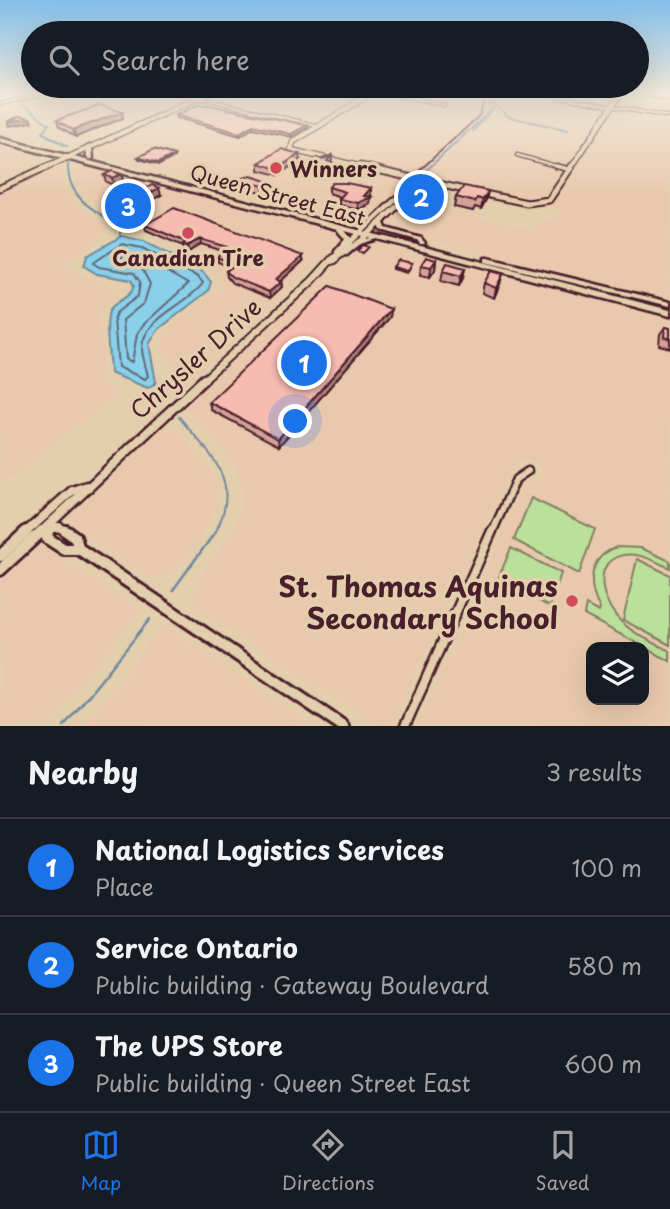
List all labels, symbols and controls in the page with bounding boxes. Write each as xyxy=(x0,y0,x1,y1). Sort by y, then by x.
search box xyxy=(21,21,649,98)
text: Search here xyxy=(101,40,250,79)
icon: search xyxy=(45,41,83,79)
place label: Winners xyxy=(290,152,377,184)
street label: Queen Street East xyxy=(187,155,369,233)
marker: Winners xyxy=(268,160,284,176)
pin: 2 xyxy=(398,171,444,223)
pin: 3 xyxy=(105,180,151,232)
marker: Canadian Tire xyxy=(180,225,196,241)
place label: Canadian Tire xyxy=(112,241,264,273)
street label: Chrysler Drive xyxy=(121,289,269,427)
pin: 1 xyxy=(281,337,327,389)
your location xyxy=(278,404,312,438)
place label: St. Thomas Aquinas Secondary School xyxy=(278,564,558,639)
marker: St. Thomas Aquinas Secondary School xyxy=(564,593,580,609)
map controls xyxy=(586,642,649,705)
button: layers xyxy=(586,642,649,705)
text: Nearby xyxy=(28,749,138,794)
text: 3 results xyxy=(546,754,642,789)
text: National Logistics Services xyxy=(95,830,444,869)
text: 1 xyxy=(46,850,57,885)
text: 100 m xyxy=(572,850,642,885)
text: Place xyxy=(95,869,154,904)
text: Service Ontario xyxy=(95,928,298,967)
text: 2 xyxy=(43,948,59,983)
text: 580 m xyxy=(567,948,642,983)
text: Public building · Gateway Boulevard xyxy=(95,967,489,1002)
text: The UPS Store xyxy=(95,1026,283,1065)
text: 3 xyxy=(43,1046,59,1081)
text: 600 m xyxy=(564,1046,642,1081)
text: Public building · Queen Street East xyxy=(95,1065,470,1100)
tab: Map xyxy=(81,1126,121,1196)
tab: Directions xyxy=(282,1126,375,1196)
tab: Saved xyxy=(536,1126,589,1196)

